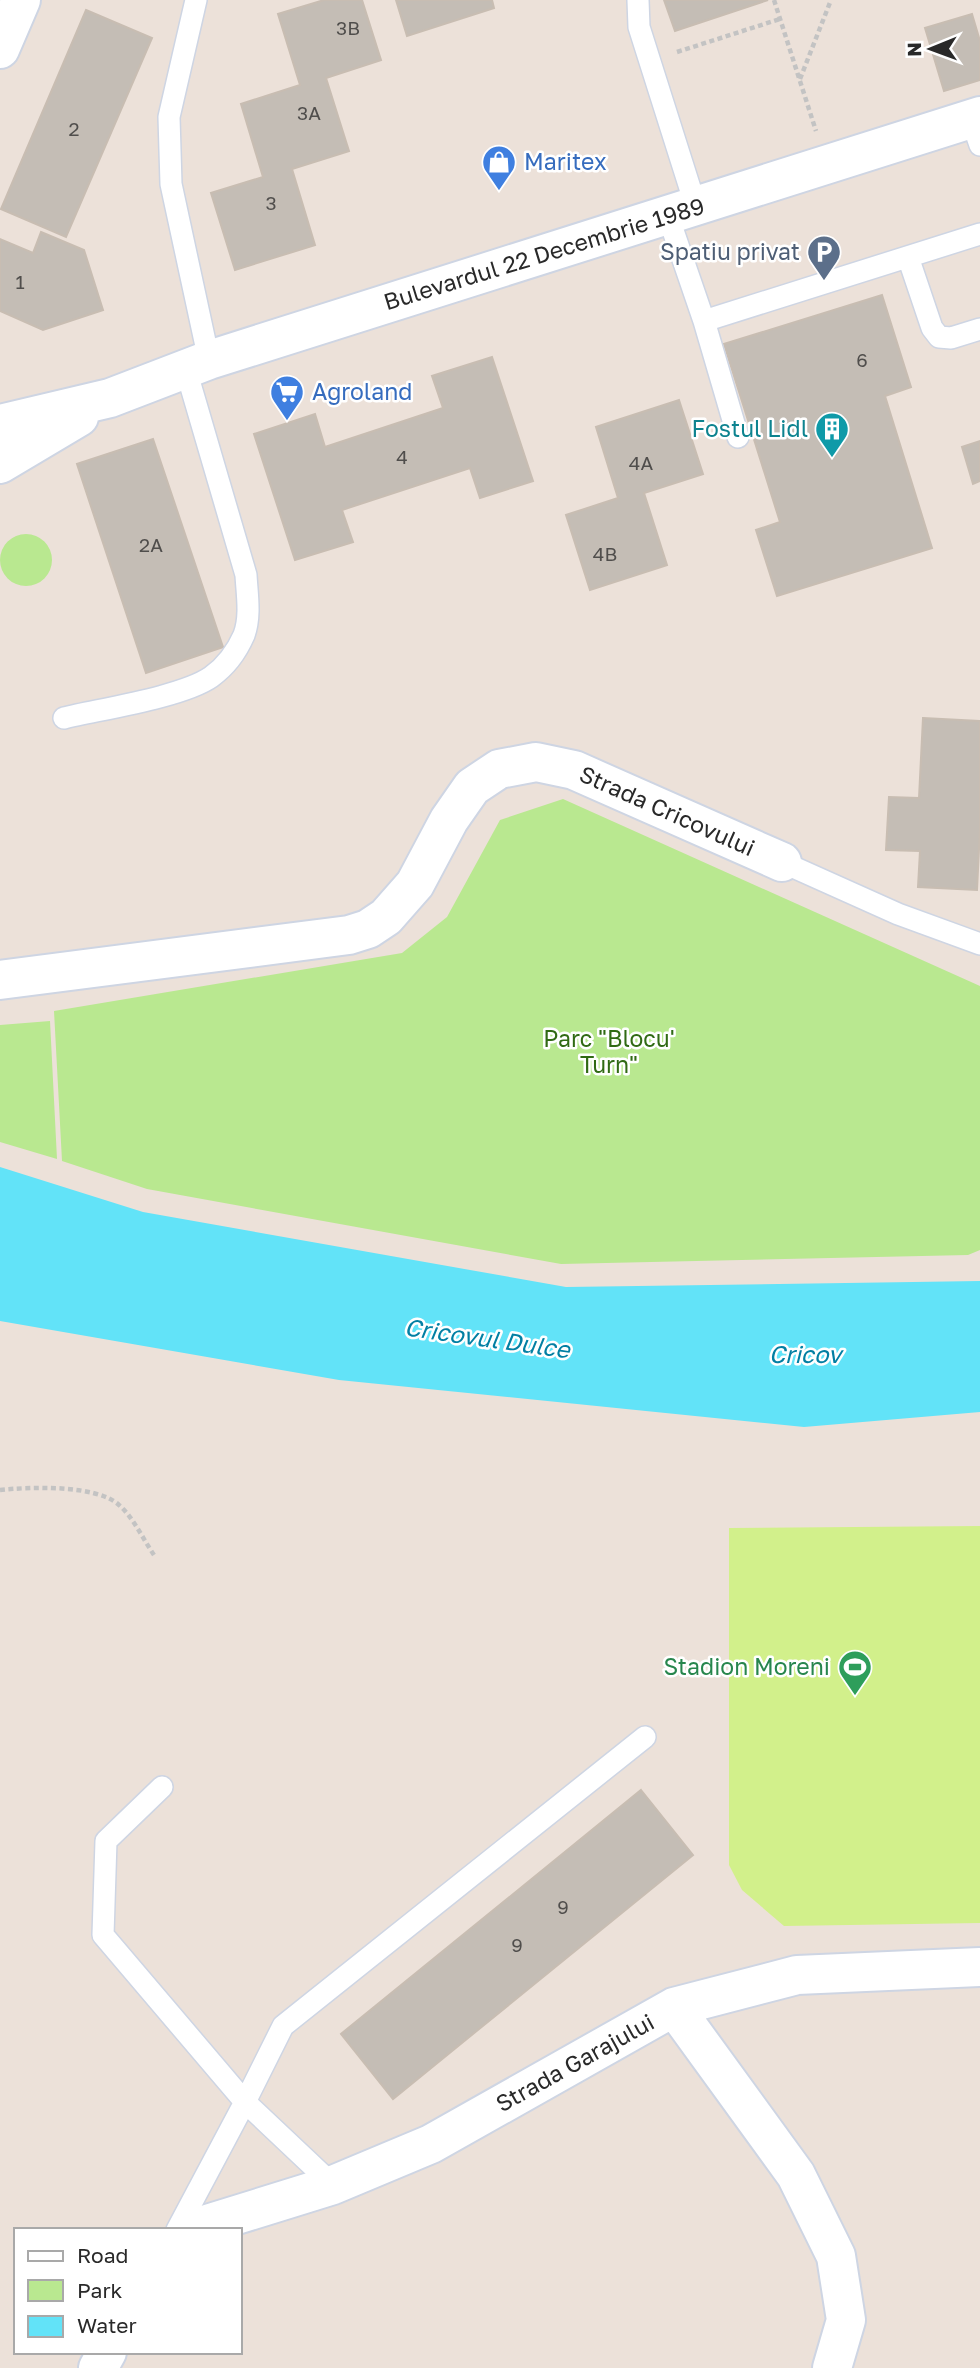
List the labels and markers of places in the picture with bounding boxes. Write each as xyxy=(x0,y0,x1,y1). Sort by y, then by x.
shop icon: Maritex xyxy=(480,143,518,192)
place label: Maritex xyxy=(524,147,607,175)
parking icon: Spatiu privat xyxy=(805,233,843,282)
place label: Spatiu privat xyxy=(660,237,800,265)
supermarket icon: Agroland xyxy=(268,373,306,422)
place label: Agroland xyxy=(312,377,413,405)
building icon: Fostul Lidl xyxy=(813,410,851,459)
place label: Fostul Lidl xyxy=(692,414,808,442)
sports icon: Stadion Moreni xyxy=(836,1648,874,1697)
place label: Stadion Moreni xyxy=(664,1652,830,1680)

